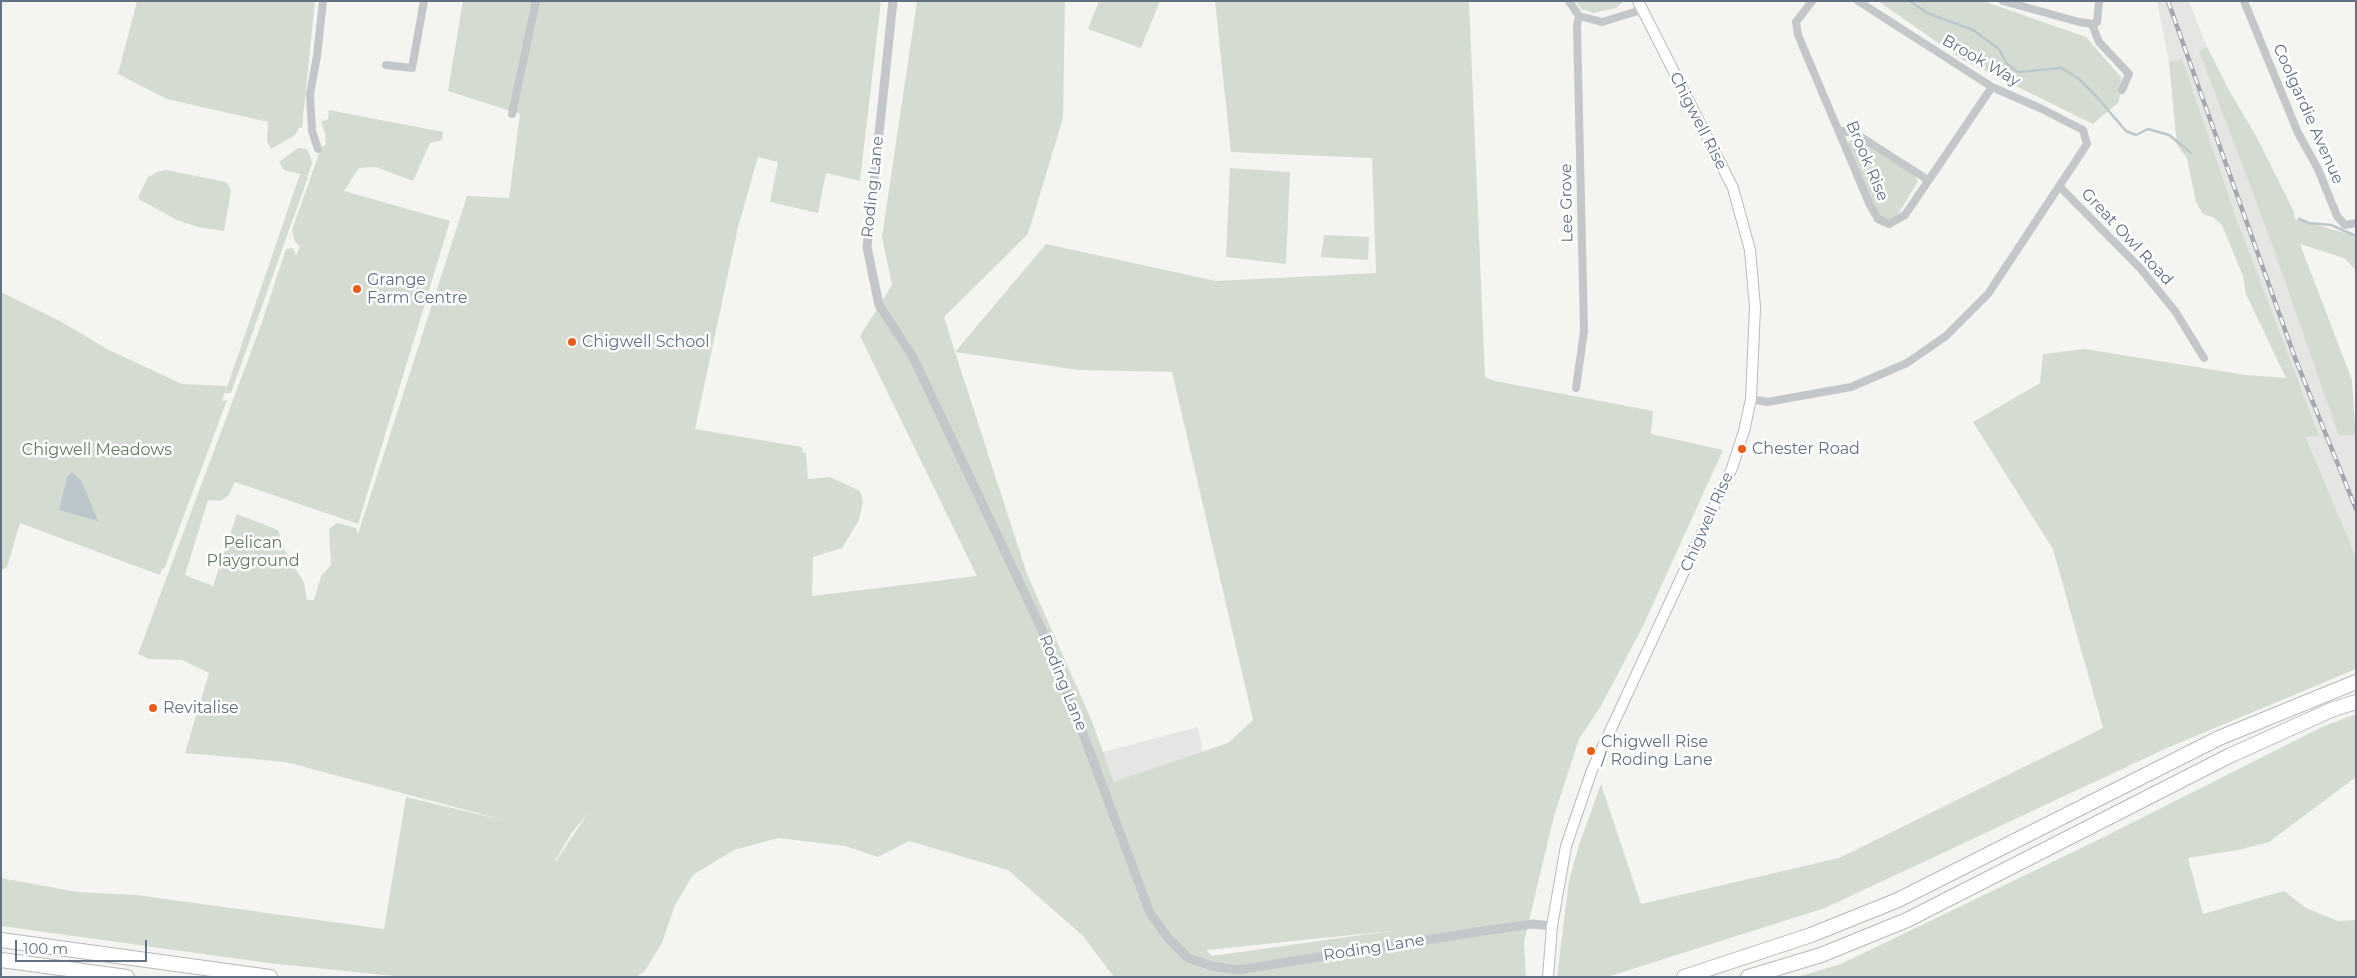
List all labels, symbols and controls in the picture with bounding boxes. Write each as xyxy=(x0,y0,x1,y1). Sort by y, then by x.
street label: Brook Way xyxy=(1939,31,2023,91)
street label: Coolgardie Avenue xyxy=(2268,41,2348,187)
street label: Chigwell Rise xyxy=(1665,69,1731,173)
street label: Brook Rise xyxy=(1841,118,1893,204)
street label: Roding Lane xyxy=(858,135,888,239)
street label: Lee Grove xyxy=(1557,163,1577,243)
street label: Great Owl Road xyxy=(2077,184,2177,290)
place label: Grange Farm Centre xyxy=(367,270,468,308)
marker: Grange Farm Centre xyxy=(351,283,363,295)
place label: Chigwell School xyxy=(582,332,710,352)
marker: Chigwell School xyxy=(566,336,578,348)
place label: Chester Road xyxy=(1752,439,1860,459)
park label: Chigwell Meadows xyxy=(22,440,172,460)
marker: Chester Road xyxy=(1736,443,1748,455)
street label: Chigwell Rise xyxy=(1676,469,1738,575)
park label: Pelican Playground xyxy=(207,533,299,571)
street label: Roding Lane xyxy=(1035,632,1091,734)
place label: Revitalise xyxy=(163,698,239,718)
marker: Revitalise xyxy=(147,702,159,714)
place label: Chigwell Rise / Roding Lane xyxy=(1601,732,1713,770)
marker: Chigwell Rise / Roding Lane xyxy=(1585,745,1597,757)
scale bar xyxy=(18,930,150,962)
street label: Roding Lane xyxy=(1322,931,1426,965)
text: 100 m xyxy=(23,939,68,958)

